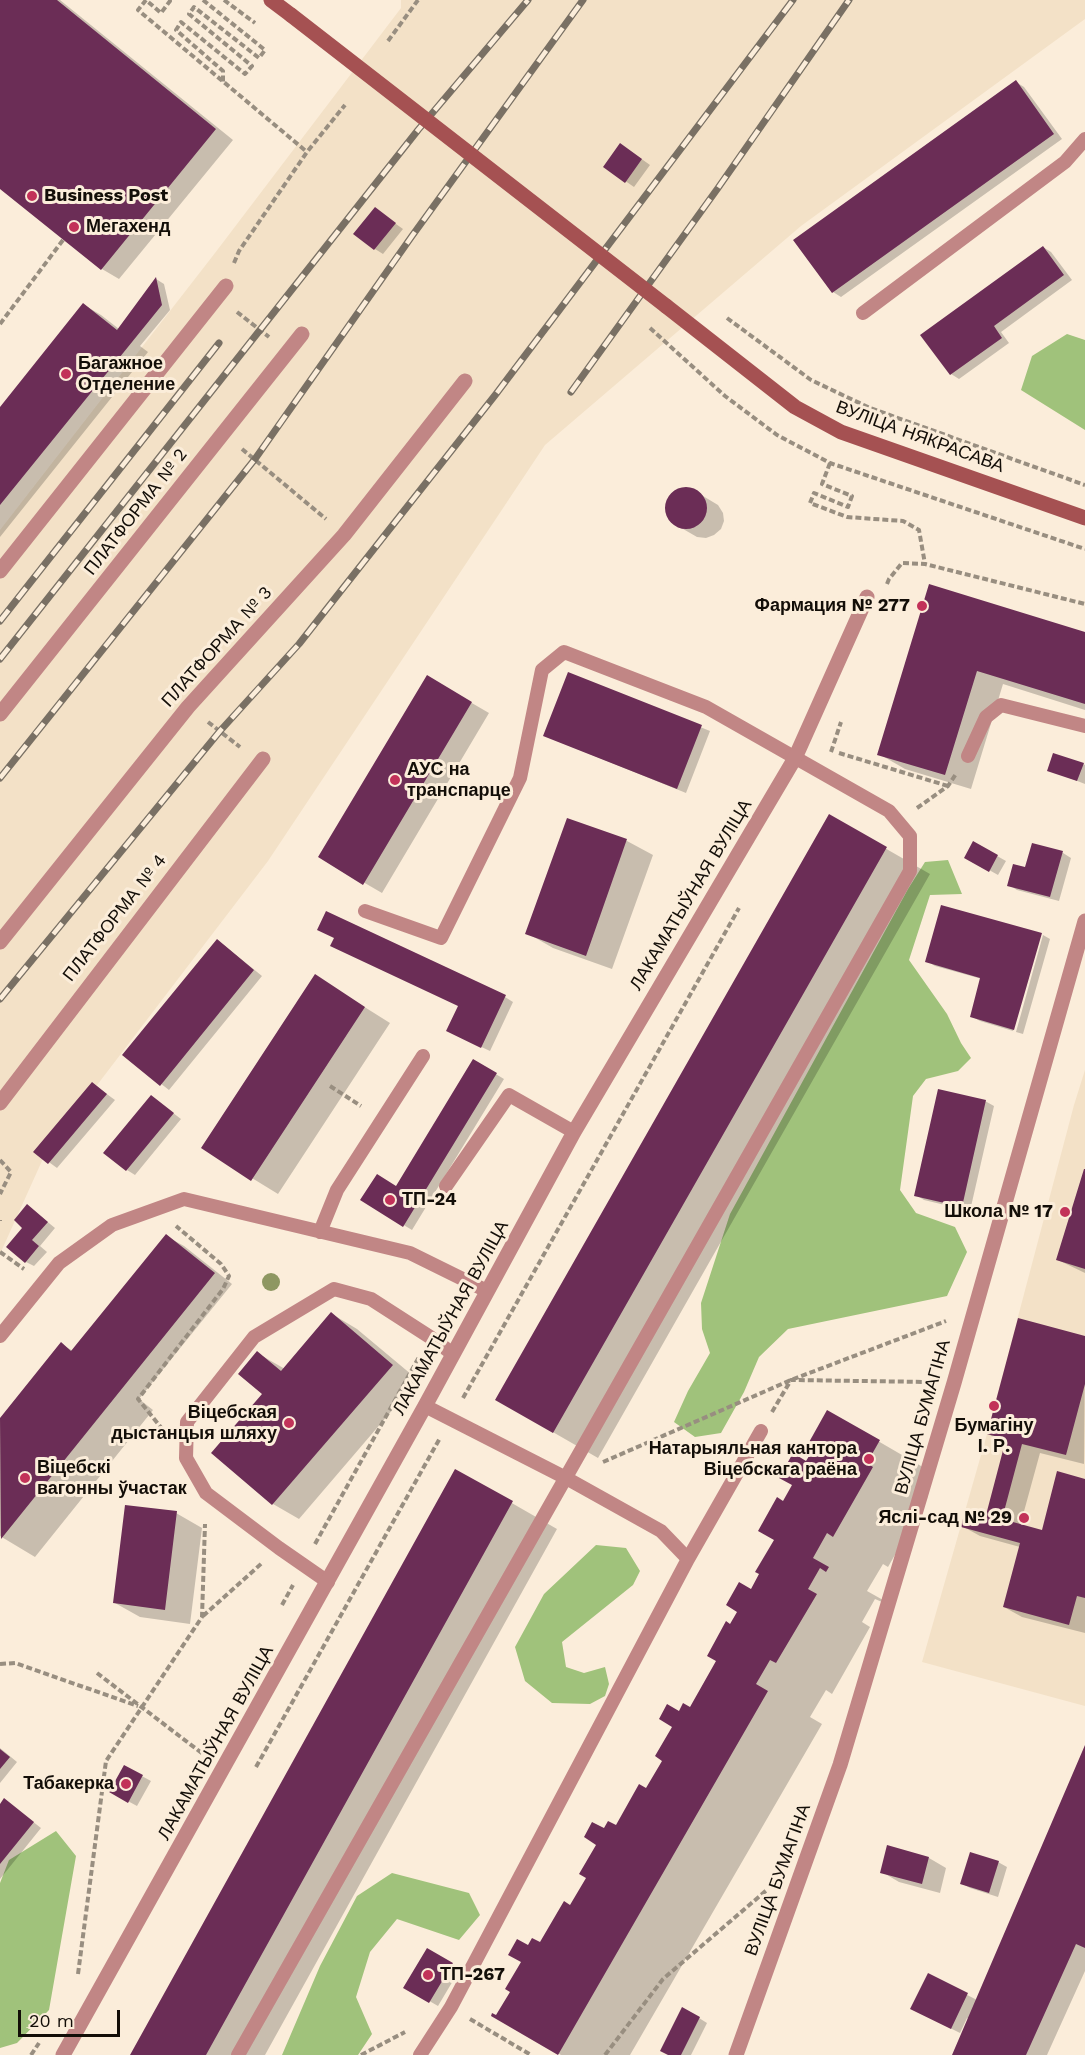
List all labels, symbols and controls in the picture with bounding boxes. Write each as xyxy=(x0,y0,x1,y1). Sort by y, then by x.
place label: Business Post xyxy=(44,185,168,207)
marker: Business Post xyxy=(25,189,39,203)
place label: Мегахенд xyxy=(86,216,170,238)
marker: Мегахенд xyxy=(67,220,81,234)
place label: Багажное Отделение xyxy=(78,353,175,395)
marker: Багажное Отделение xyxy=(59,367,73,381)
street label: ВУЛІЦА НЯКРАСАВА xyxy=(833,397,1007,477)
street label: ПЛАТФОРМА № 2 xyxy=(80,444,192,580)
street label: ПЛАТФОРМА № 3 xyxy=(157,582,277,712)
place label: Фармация № 277 xyxy=(755,595,910,617)
marker: Фармация № 277 xyxy=(915,599,929,613)
place label: АУС на транспарце xyxy=(407,759,511,802)
marker: АУС на транспарце xyxy=(388,773,402,787)
street label: ЛАКАМАТЫЎНАЯ ВУЛІЦА xyxy=(625,796,757,994)
street label: ПЛАТФОРМА № 4 xyxy=(59,850,171,986)
place label: ТП-24 xyxy=(402,1189,457,1211)
marker: ТП-24 xyxy=(383,1193,397,1207)
place label: Школа № 17 xyxy=(944,1201,1053,1223)
marker: Школа № 17 xyxy=(1058,1205,1072,1219)
street label: ЛАКАМАТЫЎНАЯ ВУЛІЦА xyxy=(389,1217,513,1419)
street label: ВУЛІЦА БУМАГІНА xyxy=(891,1337,955,1497)
marker: Бумагіну І. Р. xyxy=(987,1399,1001,1413)
place label: Віцебская дыстанцыя шляху xyxy=(111,1402,277,1444)
place label: Бумагіну І. Р. xyxy=(955,1415,1033,1458)
marker: Віцебская дыстанцыя шляху xyxy=(282,1416,296,1430)
place label: Натарыяльная кантора Віцебскага раёна xyxy=(649,1438,857,1480)
marker: Натарыяльная кантора Віцебскага раёна xyxy=(862,1452,876,1466)
place label: Віцебскі вагонны ўчастак xyxy=(37,1457,187,1500)
marker: Віцебскі вагонны ўчастак xyxy=(18,1471,32,1485)
place label: Яслі-сад № 29 xyxy=(878,1507,1012,1529)
marker: Яслі-сад № 29 xyxy=(1017,1511,1031,1525)
street label: ЛАКАМАТЫЎНАЯ ВУЛІЦА xyxy=(154,1642,278,1844)
place label: Табакерка xyxy=(23,1773,114,1795)
marker: Табакерка xyxy=(119,1777,133,1791)
street label: ВУЛІЦА БУМАГІНА xyxy=(740,1801,816,1959)
place label: ТП-267 xyxy=(440,1964,505,1986)
marker: ТП-267 xyxy=(421,1968,435,1982)
scale bar xyxy=(21,1998,123,2036)
text: 20 m xyxy=(29,2010,74,2031)

